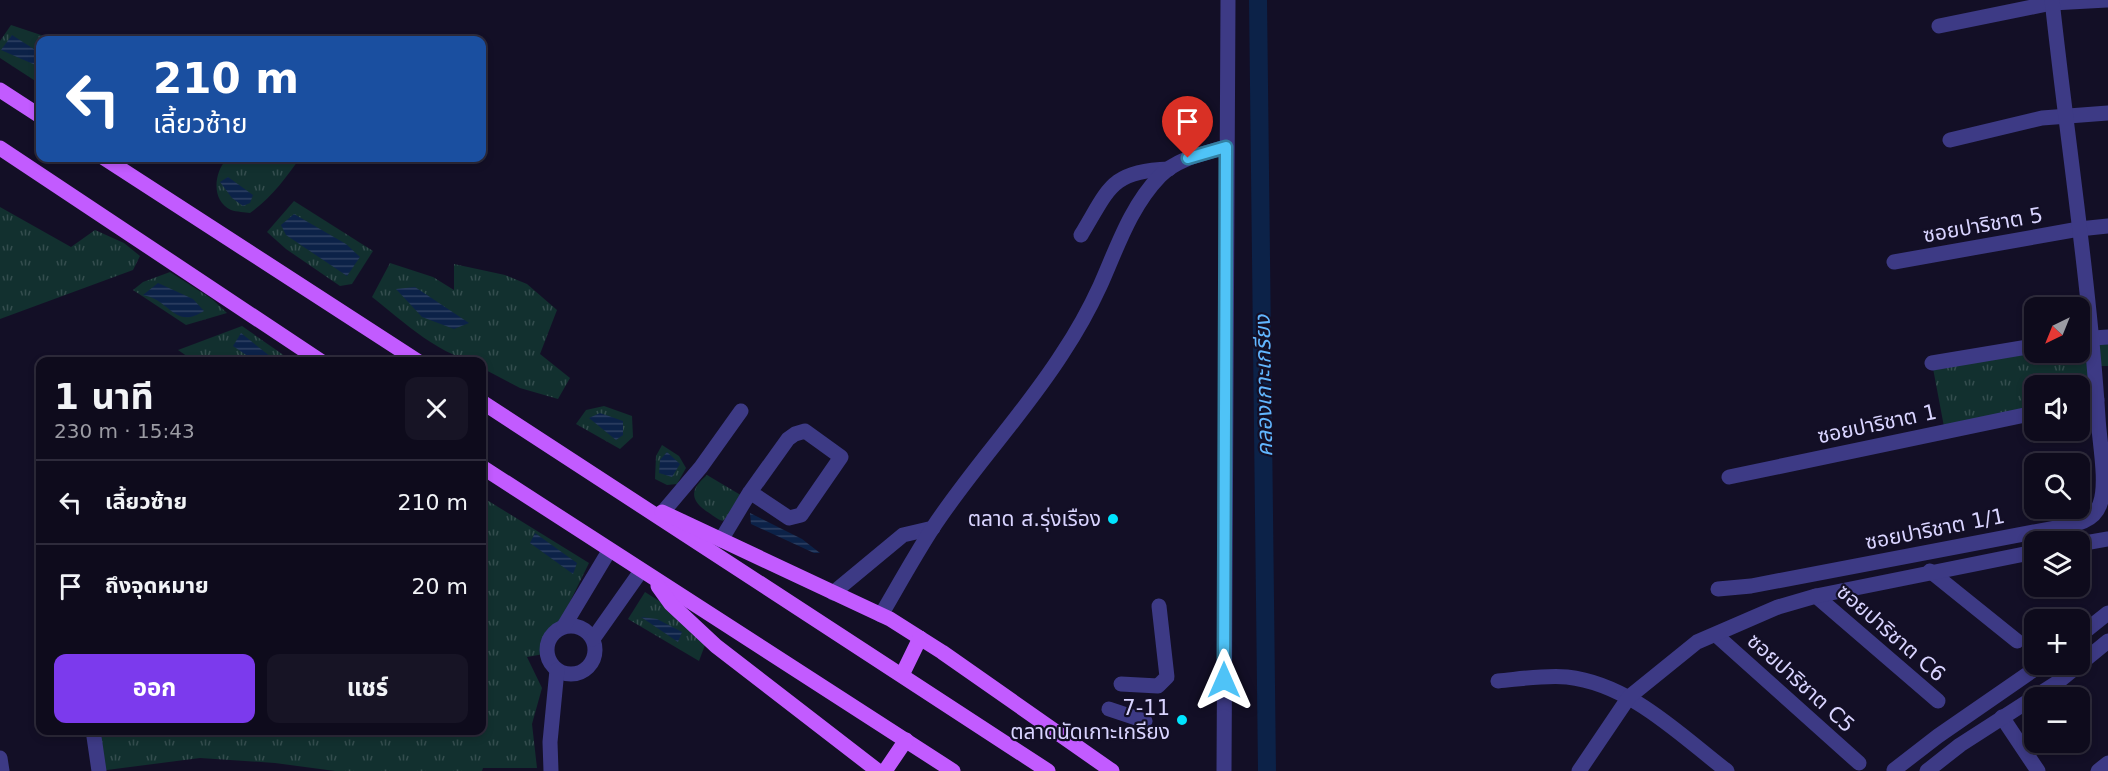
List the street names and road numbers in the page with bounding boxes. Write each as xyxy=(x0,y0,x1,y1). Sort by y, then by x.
street label: ซอยปาริชาต 5 xyxy=(1921,203,2045,247)
street label: ซอยปาริชาต 1 xyxy=(1815,400,1939,448)
street label: ซอยปาริชาต 1/1 xyxy=(1863,504,2007,554)
street label: ซอยปาริชาต C6 xyxy=(1832,579,1950,687)
street label: ซอยปาริชาต C5 xyxy=(1743,629,1859,737)

